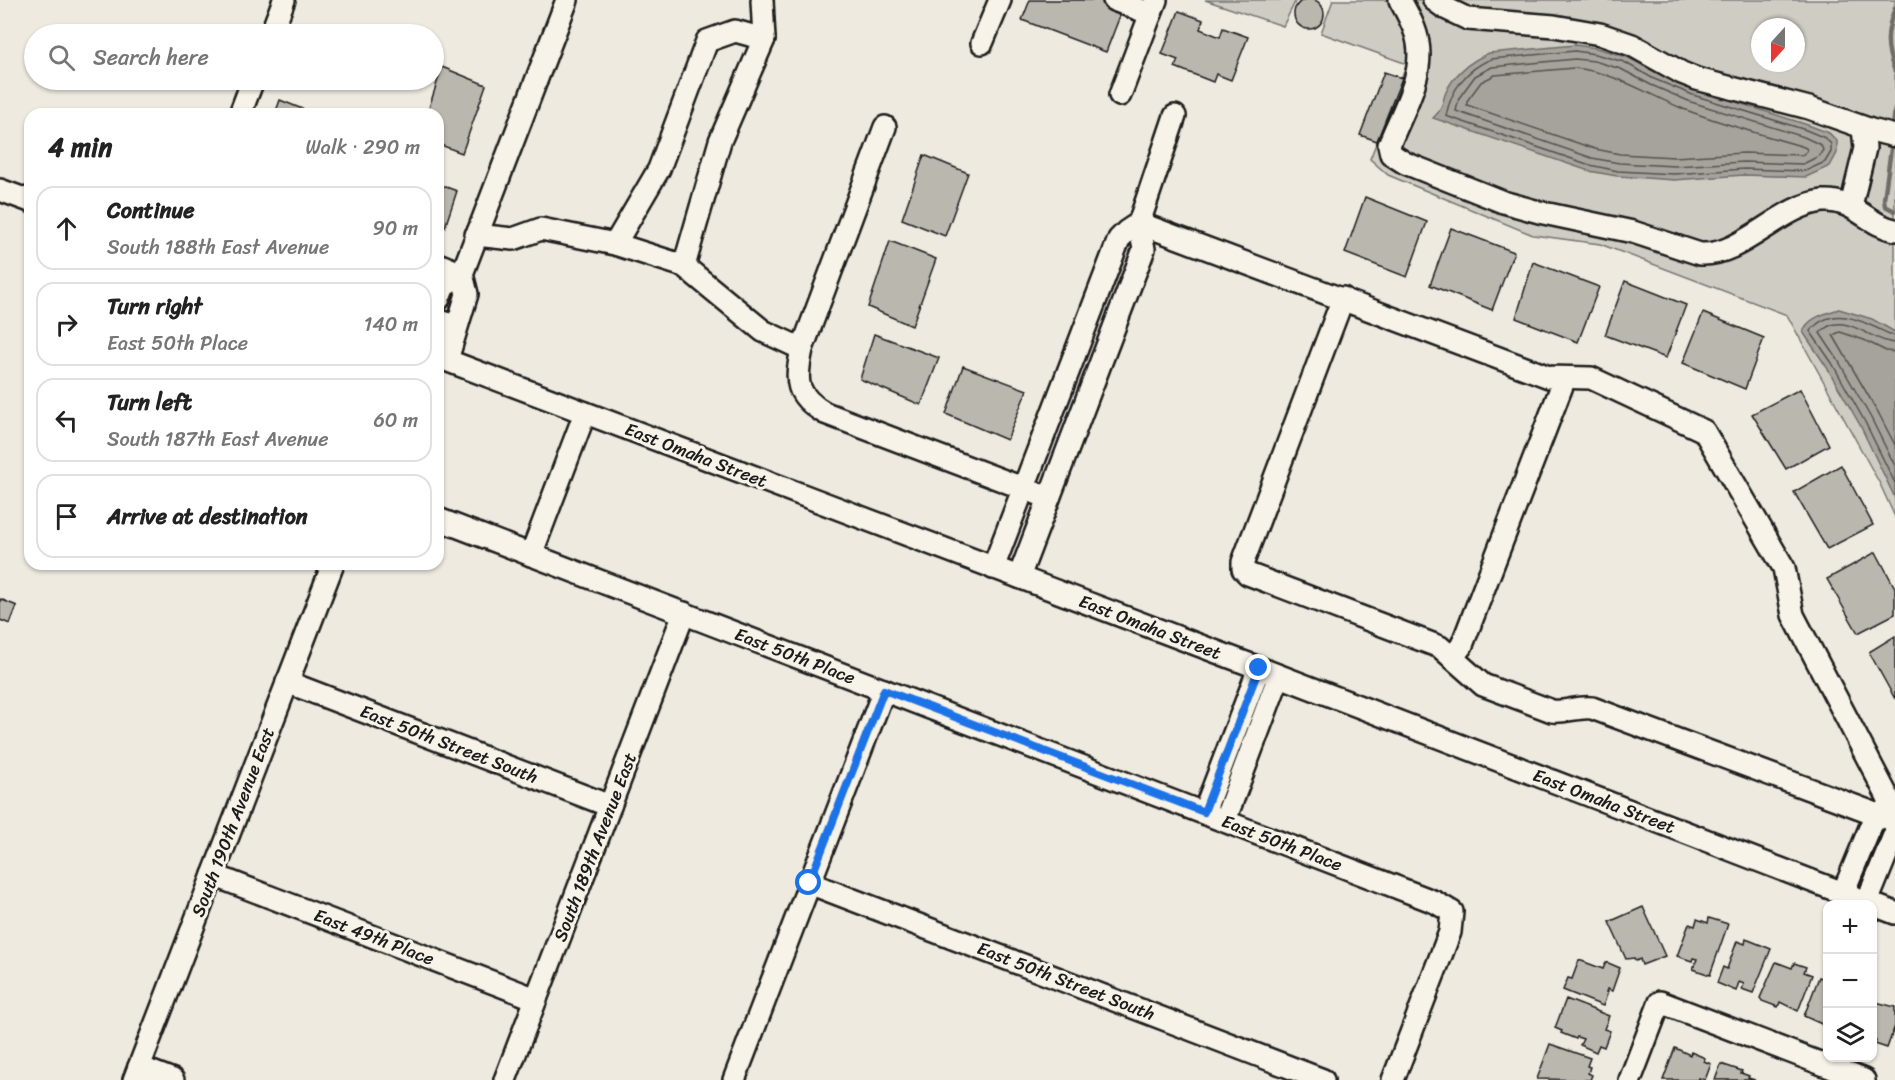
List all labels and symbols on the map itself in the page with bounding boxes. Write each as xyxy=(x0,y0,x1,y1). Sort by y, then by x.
north arrow xyxy=(1751,18,1805,72)
street label: East Omaha Street xyxy=(620,413,772,497)
street label: East Omaha Street xyxy=(1074,585,1226,669)
street label: East 50th Place xyxy=(730,618,860,694)
route end xyxy=(1245,654,1271,680)
street label: East 50th Street South xyxy=(355,695,543,793)
street label: South 190th Avenue East xyxy=(182,722,284,922)
street label: South 189th Avenue East xyxy=(544,748,646,946)
street label: East Omaha Street xyxy=(1528,759,1680,843)
street label: East 50th Place xyxy=(1217,805,1347,881)
route start xyxy=(795,869,821,895)
street label: East 49th Place xyxy=(309,899,439,975)
street label: East 50th Street South xyxy=(972,932,1160,1030)

